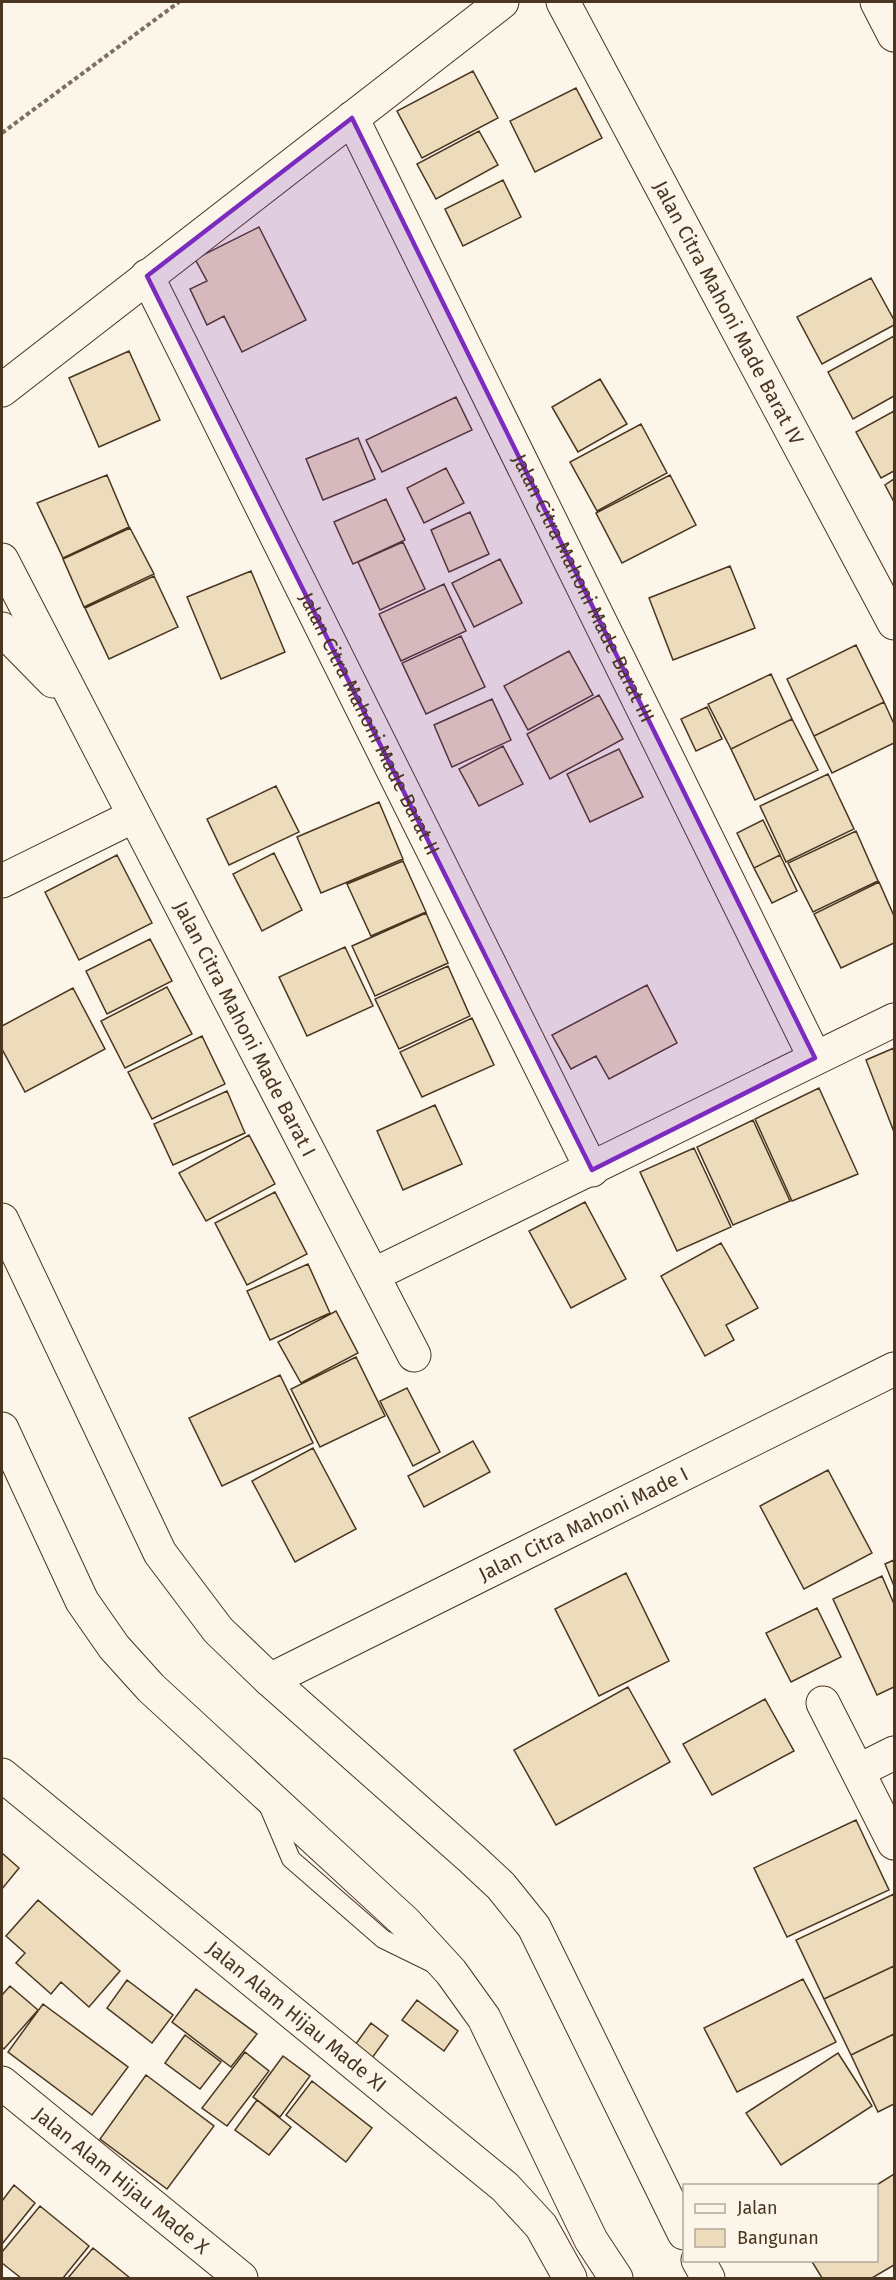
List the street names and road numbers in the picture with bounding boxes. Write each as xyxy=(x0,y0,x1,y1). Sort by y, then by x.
street label: Jalan Citra Mahoni Made Barat IV xyxy=(648,177,809,449)
street label: Jalan Citra Mahoni Made Barat III xyxy=(507,450,660,726)
street label: Jalan Citra Mahoni Made Barat II xyxy=(294,588,445,859)
street label: Jalan Citra Mahoni Made Barat I xyxy=(169,897,321,1161)
street label: Jalan Citra Mahoni Made I xyxy=(475,1462,692,1586)
street label: Jalan Alam Hijau Made XI xyxy=(202,1936,391,2097)
street label: Jalan Alam Hijau Made X xyxy=(29,2102,214,2259)

